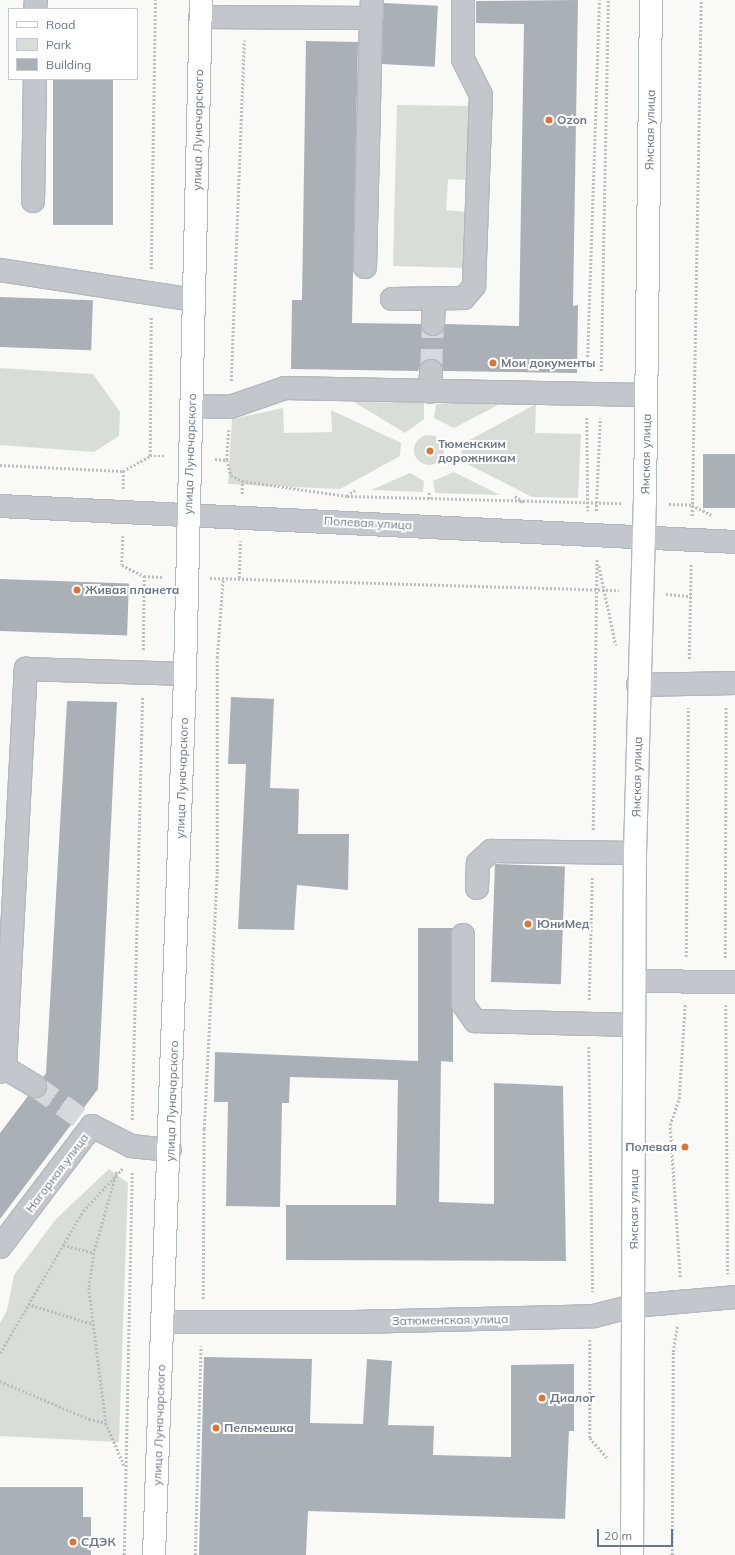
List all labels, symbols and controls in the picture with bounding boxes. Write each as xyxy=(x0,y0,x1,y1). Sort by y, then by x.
legend xyxy=(8,8,138,80)
text: Road xyxy=(46,17,75,32)
text: Park xyxy=(46,37,71,52)
text: Building xyxy=(46,57,91,72)
street label: улица Луначарского xyxy=(190,69,206,191)
street label: Ямская улица xyxy=(642,89,658,171)
place label: Ozon xyxy=(557,113,587,127)
marker: Ozon xyxy=(544,115,554,125)
place label: Мои документы xyxy=(501,356,596,370)
marker: Мои документы xyxy=(488,358,498,368)
street label: улица Луначарского xyxy=(181,393,199,515)
street label: Ямская улица xyxy=(638,413,654,495)
place label: Тюменским дорожникам xyxy=(438,437,516,465)
marker: Тюменским дорожникам xyxy=(425,446,435,456)
street label: Полевая улица xyxy=(323,513,413,533)
place label: Живая планета xyxy=(85,583,179,597)
marker: Живая планета xyxy=(72,585,82,595)
street label: улица Луначарского xyxy=(173,717,191,839)
street label: Ямская улица xyxy=(629,736,645,818)
place label: ЮниМед xyxy=(537,917,589,931)
marker: ЮниМед xyxy=(522,918,534,930)
street label: улица Луначарского xyxy=(163,1040,181,1162)
street label: Нагорная улица xyxy=(23,1131,91,1215)
place label: Полевая xyxy=(625,1140,677,1154)
marker: Полевая xyxy=(680,1142,690,1152)
street label: Ямская улица xyxy=(627,1169,641,1249)
street label: Затюменская улица xyxy=(392,1312,508,1328)
street label: улица Луначарского xyxy=(150,1364,168,1486)
place label: Диалог xyxy=(550,1391,595,1405)
marker: Диалог xyxy=(537,1393,547,1403)
place label: Пельмешка xyxy=(224,1421,294,1435)
marker: Пельмешка xyxy=(211,1423,221,1433)
scale bar xyxy=(599,1521,675,1547)
text: 20 m xyxy=(604,1528,632,1543)
place label: СДЭК xyxy=(81,1535,116,1549)
marker: СДЭК xyxy=(68,1537,78,1547)

